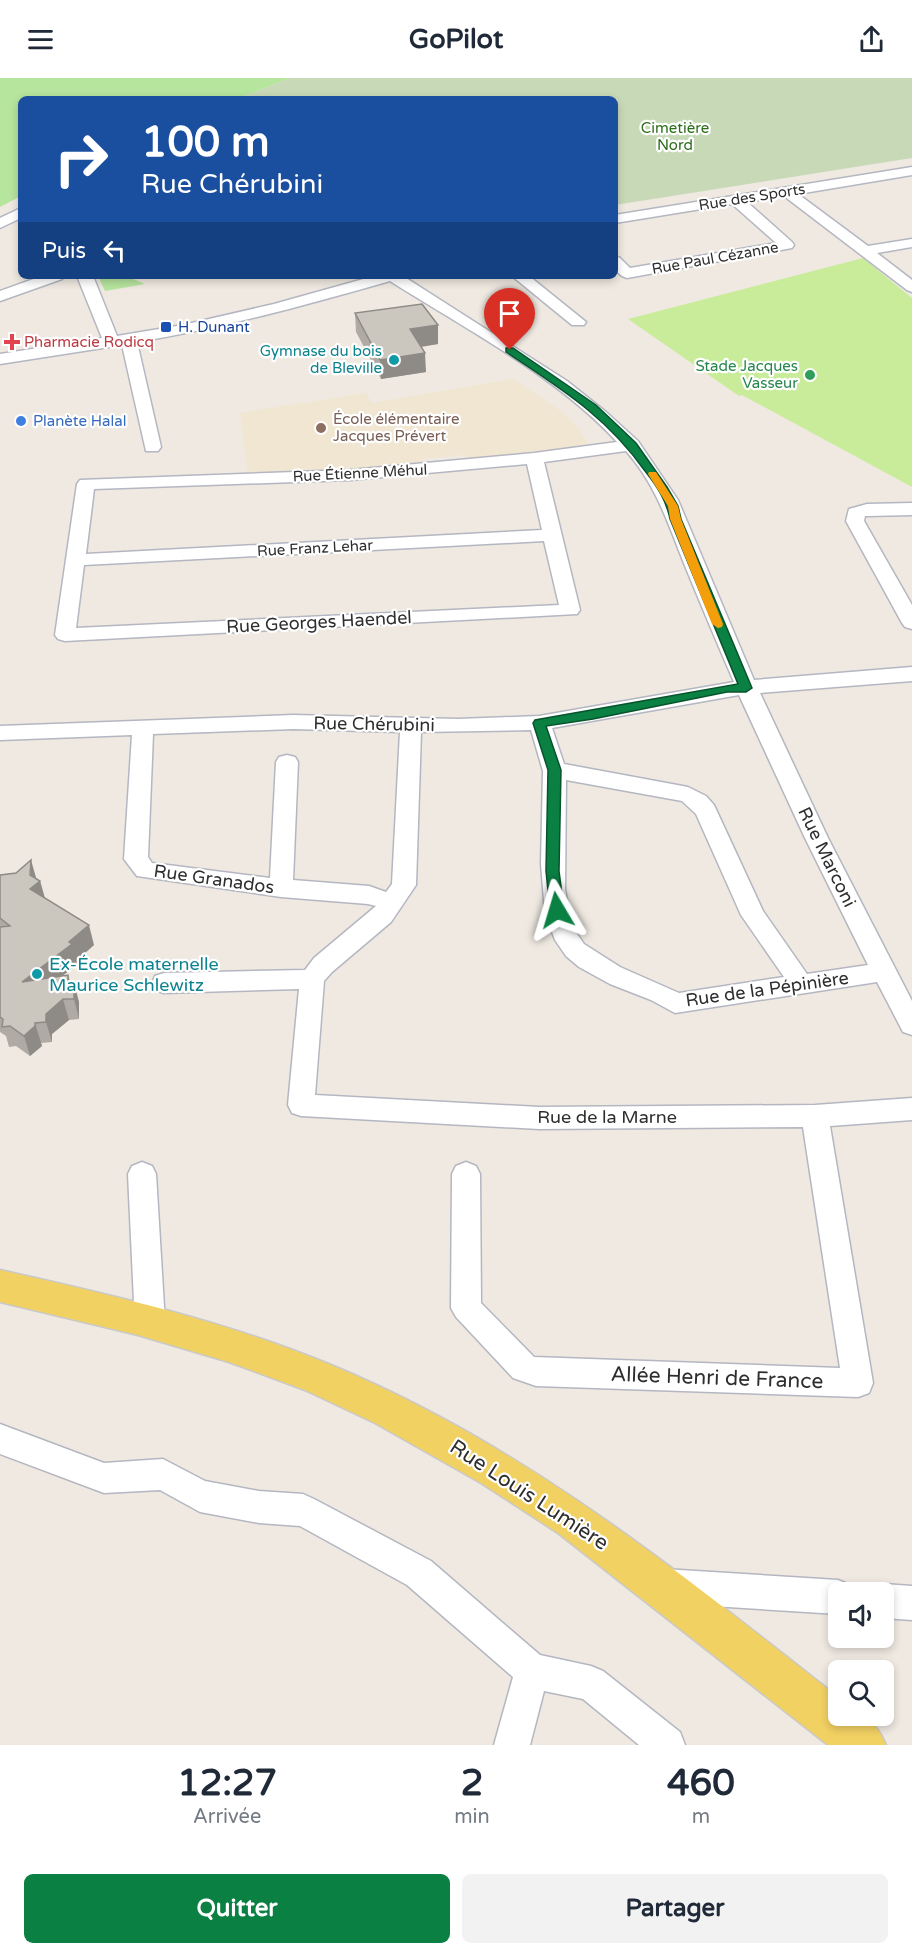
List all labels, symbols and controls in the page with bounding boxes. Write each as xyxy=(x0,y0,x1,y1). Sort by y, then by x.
icon: menu xyxy=(24,23,57,56)
text: GoPilot xyxy=(409,23,503,56)
icon: share xyxy=(855,23,888,56)
text: 100 m xyxy=(141,117,270,168)
park label: Cimetière Nord xyxy=(641,119,709,154)
icon: right xyxy=(42,120,120,198)
text: Rue Chérubini xyxy=(141,168,323,201)
street label: Rue des Sports xyxy=(697,180,807,214)
icon: left xyxy=(98,234,131,267)
text: Puis xyxy=(42,238,86,264)
street label: Rue Paul Cézanne xyxy=(650,238,780,278)
pin xyxy=(484,288,535,350)
icon: arrive xyxy=(493,297,526,330)
place label: H. Dunant xyxy=(178,318,250,336)
marker: H. Dunant xyxy=(159,320,173,334)
place label: Pharmacie Rodicq xyxy=(24,333,154,351)
marker: Pharmacie Rodicq xyxy=(5,335,19,349)
place label: Gymnase du bois de Bleville xyxy=(260,342,382,377)
marker: Gymnase du bois de Bleville xyxy=(387,353,401,367)
place label: Stade Jacques Vasseur xyxy=(695,357,798,392)
marker: Stade Jacques Vasseur xyxy=(803,368,817,382)
place label: École élémentaire Jacques Prévert xyxy=(333,410,459,445)
place label: Planète Halal xyxy=(33,412,126,430)
marker: Planète Halal xyxy=(14,414,28,428)
marker: École élémentaire Jacques Prévert xyxy=(314,421,328,435)
street label: Rue Étienne Méhul xyxy=(292,460,428,486)
street label: Rue Franz Lehar xyxy=(257,536,374,560)
street label: Rue Georges Haendel xyxy=(226,606,412,638)
street label: Rue Chérubini xyxy=(313,712,435,736)
street label: Rue Marconi xyxy=(793,803,861,911)
street label: Rue Granados xyxy=(152,860,276,898)
position arrow xyxy=(525,878,589,942)
place label: Ex-École maternelle Maurice Schlewitz xyxy=(49,953,219,996)
marker: Ex-École maternelle Maurice Schlewitz xyxy=(30,967,44,981)
street label: Rue de la Pépinière xyxy=(684,967,850,1011)
street label: Rue de la Marne xyxy=(537,1106,677,1128)
street label: Allée Henri de France xyxy=(610,1362,824,1394)
street label: Rue Louis Lumière xyxy=(445,1434,613,1556)
map controls xyxy=(828,1582,894,1726)
button: sound xyxy=(828,1582,894,1648)
button: search xyxy=(828,1660,894,1726)
text: 12:27 xyxy=(177,1762,277,1805)
text: 2 xyxy=(461,1762,483,1805)
text: 460 xyxy=(667,1762,735,1805)
text: Arrivée xyxy=(193,1805,261,1829)
text: min xyxy=(454,1805,490,1829)
text: m xyxy=(692,1805,710,1829)
button: Quitter xyxy=(24,1874,450,1943)
button: Partager xyxy=(462,1874,888,1943)

